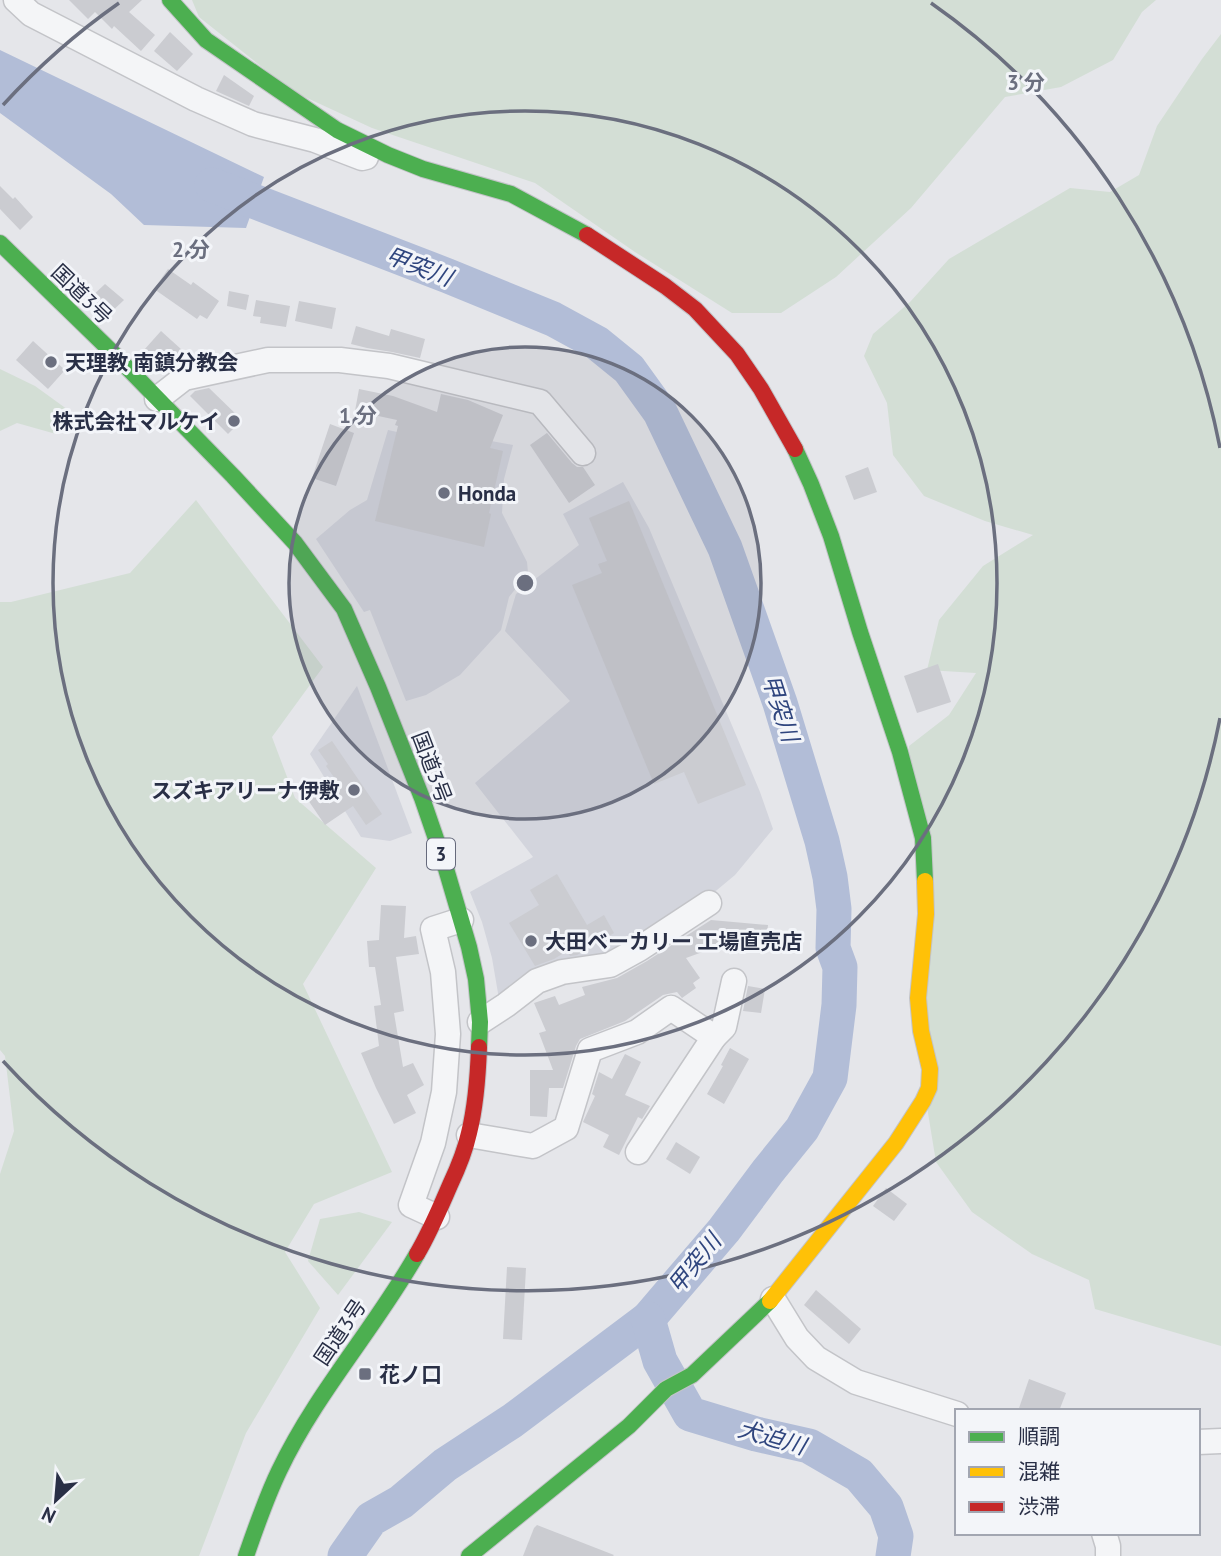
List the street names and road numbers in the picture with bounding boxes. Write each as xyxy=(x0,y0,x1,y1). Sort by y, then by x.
street label: 国道3号 xyxy=(46,258,118,330)
street label: 国道3号 xyxy=(406,727,458,807)
road number: 3 xyxy=(427,838,455,870)
street label: 国道3号 xyxy=(308,1294,372,1370)

